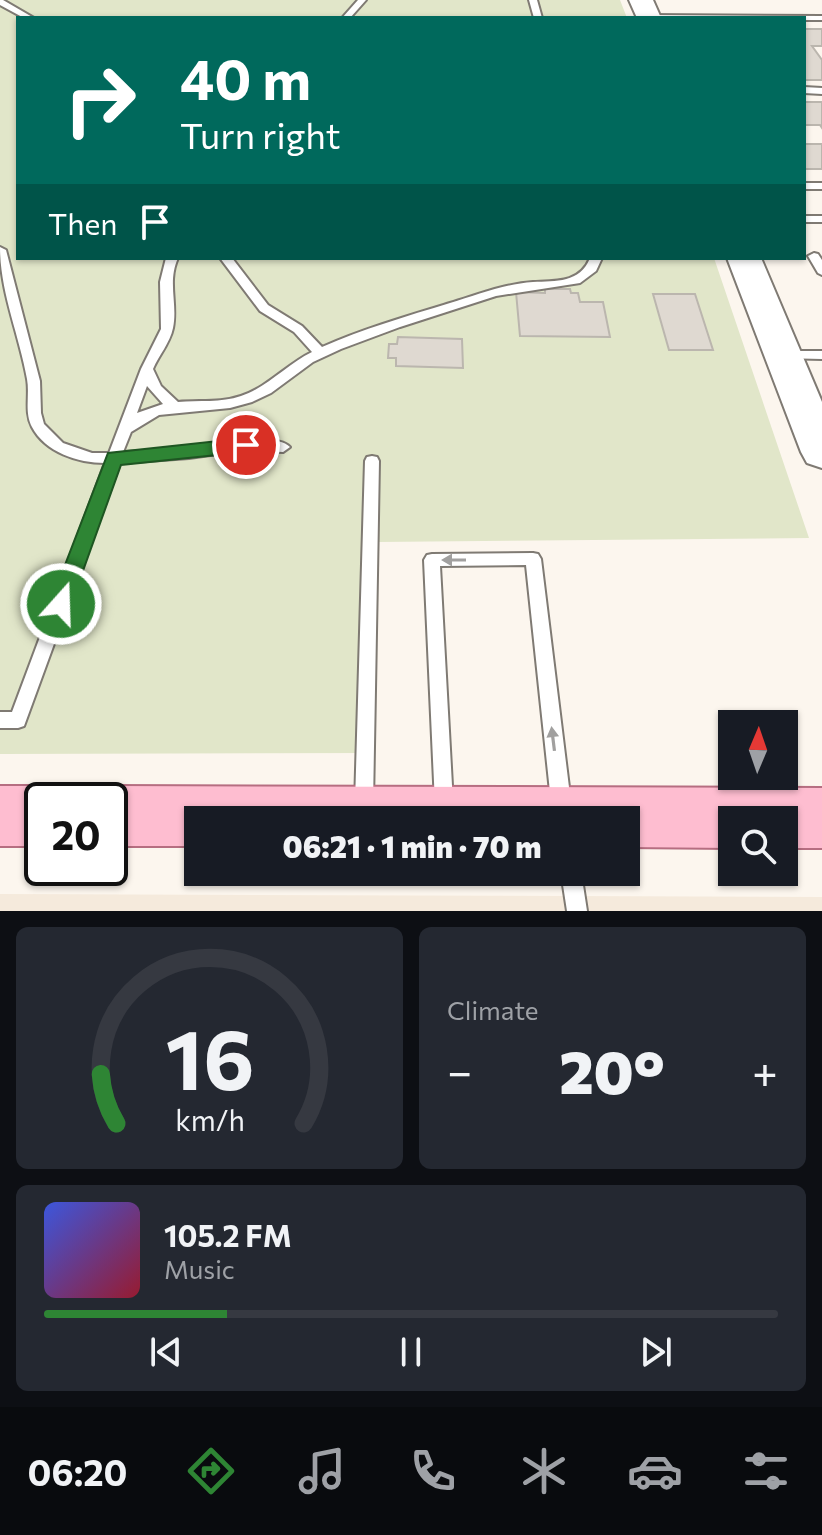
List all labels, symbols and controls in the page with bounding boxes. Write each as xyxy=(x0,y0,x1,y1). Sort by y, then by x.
text: 40 m xyxy=(180,43,311,112)
icon: right xyxy=(48,48,152,152)
text: Turn right xyxy=(180,112,341,156)
icon: arrive xyxy=(133,200,177,244)
text: Then xyxy=(48,204,117,241)
pin xyxy=(212,411,280,479)
icon: arrive xyxy=(224,423,268,467)
one-way arrow xyxy=(441,554,466,566)
position arrow xyxy=(19,562,103,646)
north arrow xyxy=(718,710,798,790)
map controls xyxy=(718,710,798,886)
one-way arrow xyxy=(547,726,560,751)
speed limit sign: 20 xyxy=(24,782,128,886)
button: search xyxy=(718,806,798,886)
text: 06:21 · 1 min · 70 m xyxy=(283,827,541,864)
text: Climate xyxy=(447,994,539,1025)
text: 16 xyxy=(165,1005,254,1107)
text: 20° xyxy=(559,1033,665,1106)
text: − xyxy=(447,1043,472,1097)
text: + xyxy=(752,1043,778,1097)
text: km/h xyxy=(175,1102,244,1137)
text: 105.2 FM xyxy=(164,1216,292,1253)
text: Music xyxy=(164,1253,235,1284)
icon: previous xyxy=(144,1330,188,1374)
icon: pause xyxy=(389,1330,433,1374)
icon: next xyxy=(634,1330,678,1374)
icon: directions xyxy=(183,1443,239,1499)
icon: music xyxy=(294,1443,350,1499)
icon: phone xyxy=(405,1443,461,1499)
icon: climate xyxy=(516,1443,572,1499)
icon: car xyxy=(627,1443,683,1499)
icon: filters xyxy=(738,1443,794,1499)
text: 06:20 xyxy=(28,1449,127,1493)

